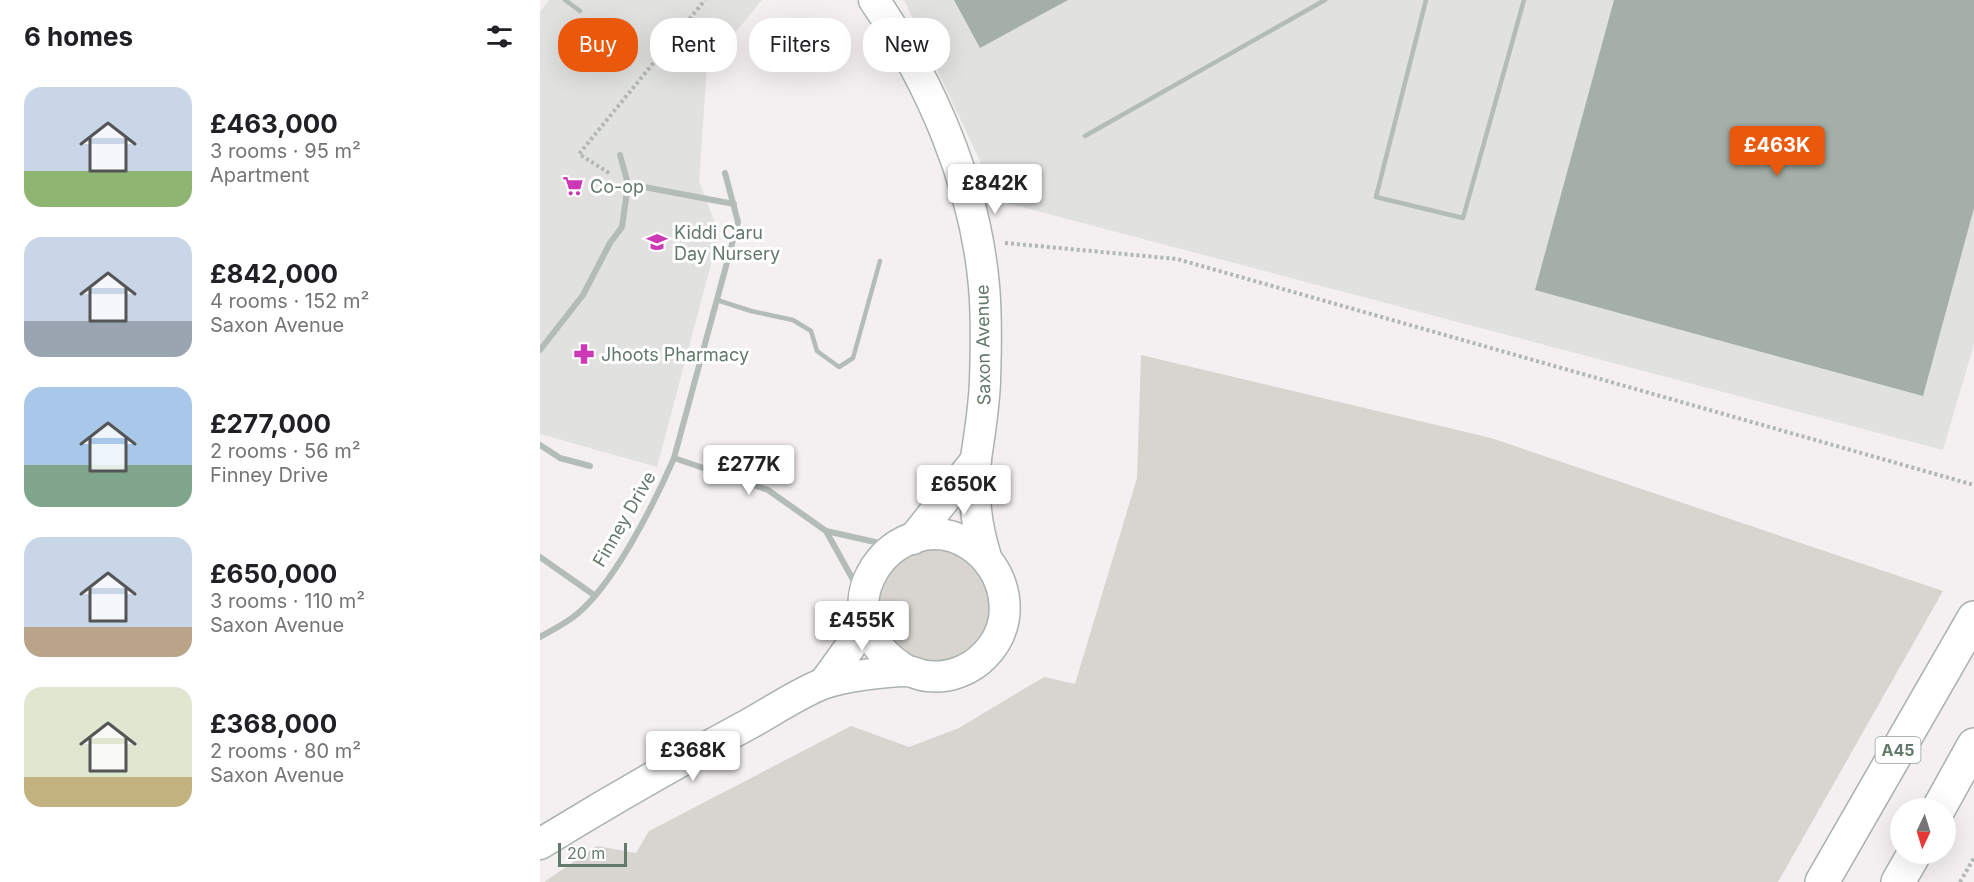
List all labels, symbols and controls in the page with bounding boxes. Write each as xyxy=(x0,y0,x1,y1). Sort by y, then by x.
chip: Buy xyxy=(558,18,638,72)
chip: Rent xyxy=(650,18,737,72)
chip: Filters xyxy=(749,18,851,72)
chip: New xyxy=(863,18,950,72)
icon: filters xyxy=(483,20,516,53)
text: 6 homes xyxy=(24,21,133,52)
text: £463,000 xyxy=(210,108,338,139)
icon: home xyxy=(72,111,144,183)
pin: £463K xyxy=(1735,126,1819,177)
text: £463K xyxy=(1744,133,1810,157)
text: 3 rooms · 95 m² xyxy=(210,139,361,163)
text: Apartment xyxy=(210,163,309,187)
pin: £842K xyxy=(953,164,1037,215)
text: £842K xyxy=(962,171,1028,195)
supermarket icon: Co-op xyxy=(561,174,585,198)
place label: Co-op xyxy=(590,176,644,197)
place label: Kiddi Caru Day Nursery xyxy=(674,222,780,264)
school or university icon: Kiddi Caru Day Nursery xyxy=(645,230,669,254)
text: £842,000 xyxy=(210,258,338,289)
icon: home xyxy=(72,261,144,333)
street label: Saxon Avenue xyxy=(971,284,995,406)
text: 4 rooms · 152 m² xyxy=(210,289,369,313)
text: Saxon Avenue xyxy=(210,313,344,337)
pharmacy icon: Jhoots Pharmacy xyxy=(572,342,596,366)
place label: Jhoots Pharmacy xyxy=(601,344,749,365)
text: £277,000 xyxy=(210,408,331,439)
icon: home xyxy=(72,411,144,483)
text: 2 rooms · 56 m² xyxy=(210,439,361,463)
pin: £277K xyxy=(707,445,791,496)
text: £277K xyxy=(717,452,781,476)
text: Finney Drive xyxy=(210,463,328,487)
pin: £650K xyxy=(922,465,1006,516)
street label: Finney Drive xyxy=(588,468,660,570)
text: £650K xyxy=(931,472,997,496)
text: £650,000 xyxy=(210,558,337,589)
icon: home xyxy=(72,561,144,633)
text: 3 rooms · 110 m² xyxy=(210,589,365,613)
pin: £455K xyxy=(820,601,904,652)
text: £455K xyxy=(829,608,895,632)
text: Saxon Avenue xyxy=(210,613,344,637)
text: £368,000 xyxy=(210,708,337,739)
icon: home xyxy=(72,711,144,783)
pin: £368K xyxy=(651,731,735,782)
road number: A45 xyxy=(1876,737,1920,763)
text: £368K xyxy=(660,738,726,762)
text: 2 rooms · 80 m² xyxy=(210,739,361,763)
text: Saxon Avenue xyxy=(210,763,344,787)
north arrow xyxy=(1890,798,1956,864)
map controls xyxy=(1890,798,1956,864)
scale bar xyxy=(558,840,627,868)
text: 20 m xyxy=(567,843,605,863)

